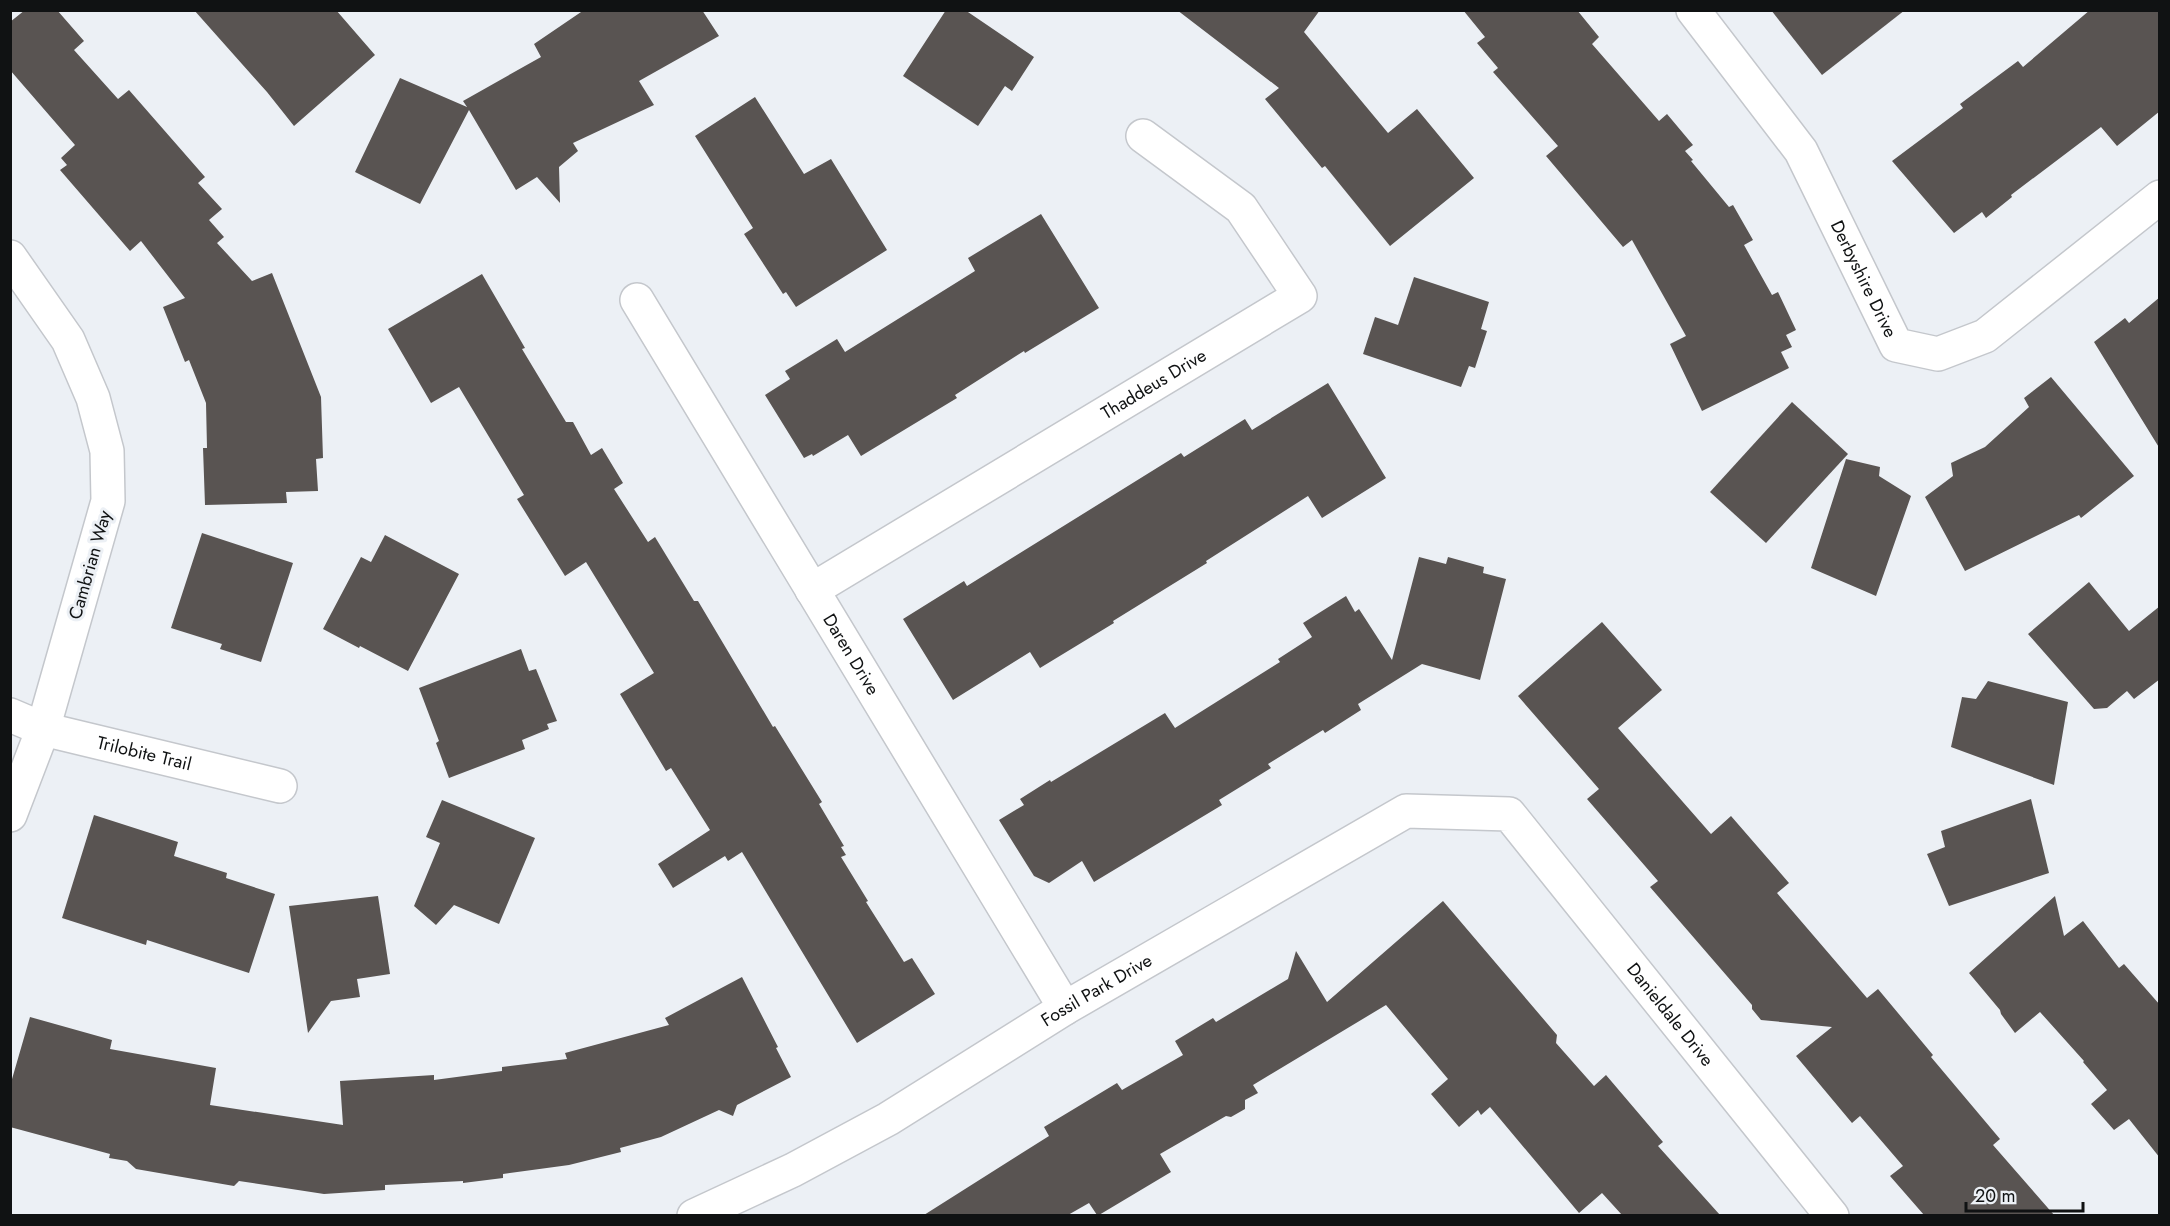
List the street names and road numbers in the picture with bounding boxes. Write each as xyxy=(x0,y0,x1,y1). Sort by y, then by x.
street label: Derbyshire Drive xyxy=(1824,216,1903,342)
street label: Thaddeus Drive xyxy=(1096,342,1211,426)
street label: Cambrian Way xyxy=(62,507,118,622)
street label: Daren Drive xyxy=(817,609,886,700)
street label: Trilobite Trail xyxy=(94,729,194,777)
street label: Fossil Park Drive xyxy=(1036,948,1157,1033)
street label: Danieldale Drive xyxy=(1620,957,1720,1072)

